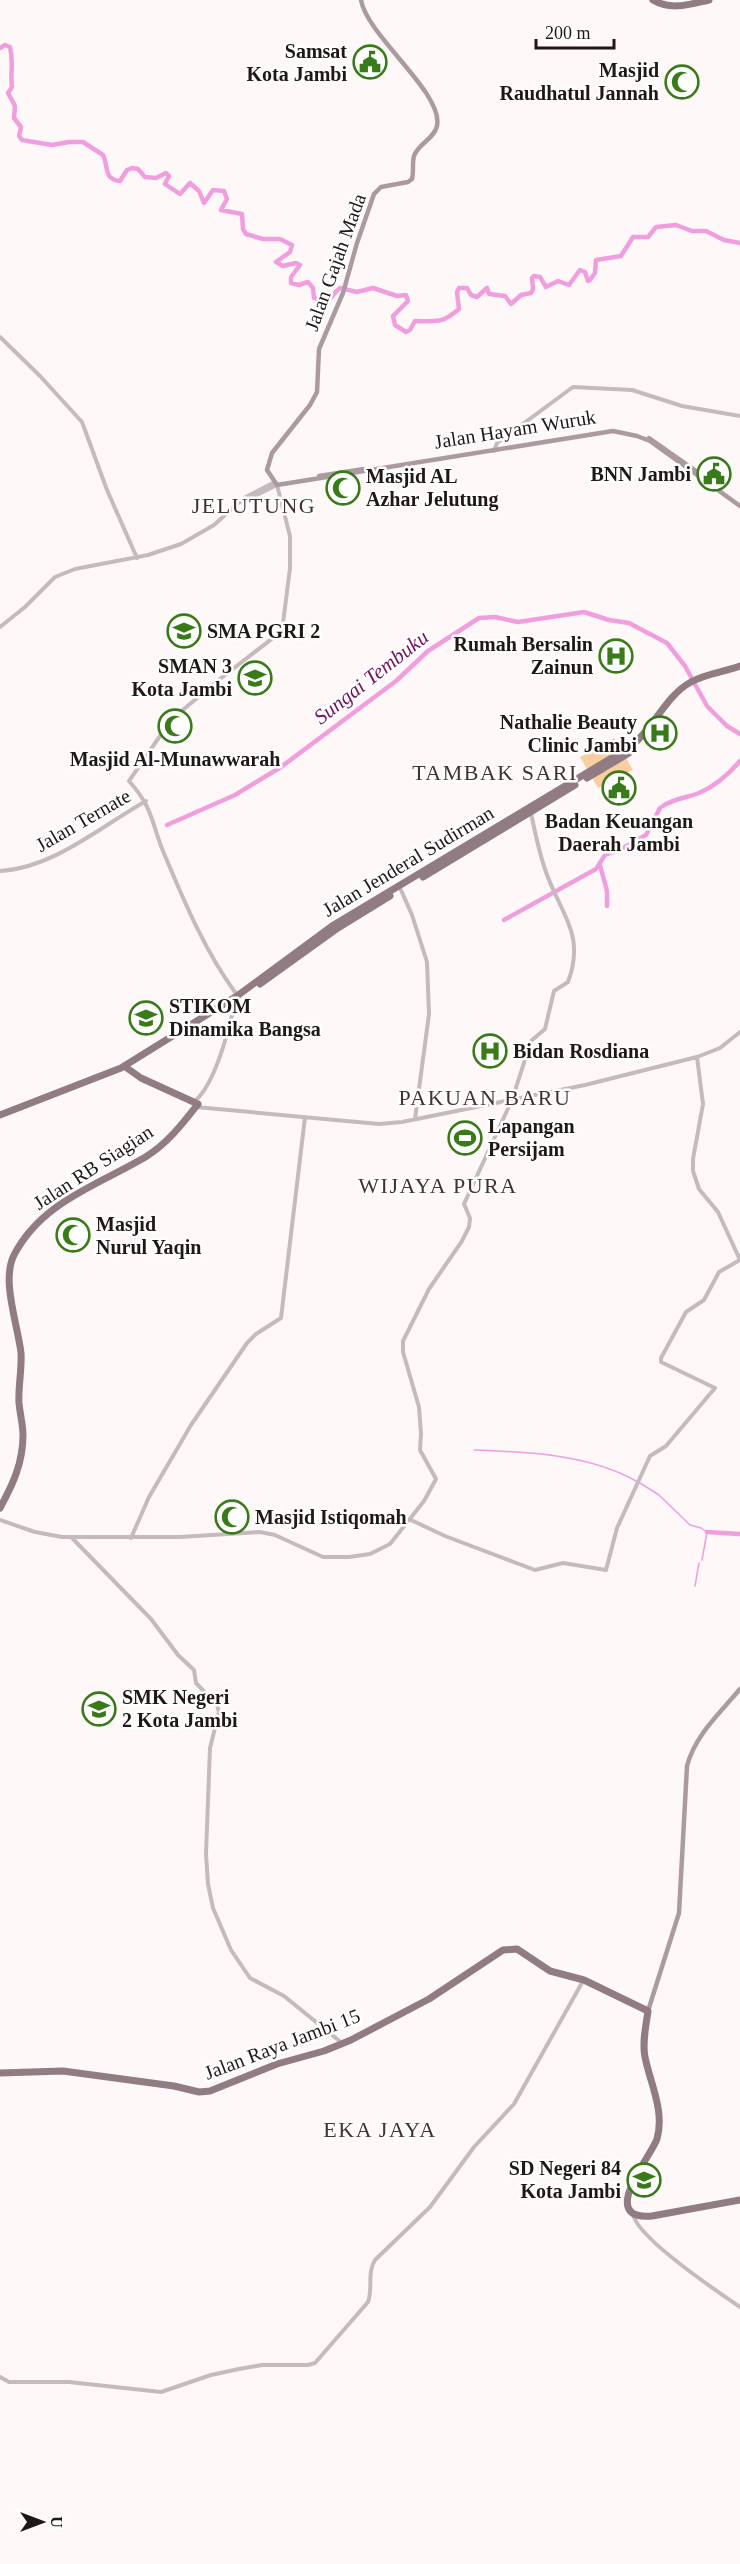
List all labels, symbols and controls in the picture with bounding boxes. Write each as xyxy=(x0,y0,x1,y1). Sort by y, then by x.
scale bar xyxy=(536,12,614,50)
text: 200 m xyxy=(545,23,591,43)
place label: Samsat Kota Jambi xyxy=(246,40,347,85)
public building icon: Samsat Kota Jambi xyxy=(352,44,388,80)
place label: Masjid Raudhatul Jannah xyxy=(499,59,659,104)
mosque icon: Masjid Raudhatul Jannah xyxy=(664,64,700,100)
street label: Jalan Gajah Mada xyxy=(300,190,371,334)
street label: Jalan Hayam Wuruk xyxy=(433,405,597,454)
public building icon: BNN Jambi xyxy=(696,456,732,492)
place label: BNN Jambi xyxy=(590,463,691,485)
place label: Masjid AL Azhar Jelutung xyxy=(366,465,498,511)
mosque icon: Masjid AL Azhar Jelutung xyxy=(325,470,361,506)
district label: JELUTUNG xyxy=(192,493,316,518)
school or university icon: SMA PGRI 2 xyxy=(166,613,202,649)
place label: SMA PGRI 2 xyxy=(207,620,320,642)
water label: Sungai Tembuku xyxy=(309,625,433,729)
place label: Rumah Bersalin Zainun xyxy=(454,633,593,678)
hospital icon: Rumah Bersalin Zainun xyxy=(598,638,634,674)
place label: SMAN 3 Kota Jambi xyxy=(131,655,232,700)
school or university icon: SMAN 3 Kota Jambi xyxy=(237,660,273,696)
mosque icon: Masjid Al-Munawwarah xyxy=(157,708,193,744)
place label: Nathalie Beauty Clinic Jambi xyxy=(500,711,637,756)
hospital icon: Nathalie Beauty Clinic Jambi xyxy=(642,715,678,751)
place label: Masjid Al-Munawwarah xyxy=(70,748,280,771)
district label: TAMBAK SARI xyxy=(412,760,578,785)
public building icon: Badan Keuangan Daerah Jambi xyxy=(601,770,637,806)
street label: Jalan Ternate xyxy=(32,784,134,856)
street label: Jalan Jenderal Sudirman xyxy=(319,801,497,921)
place label: Badan Keuangan Daerah Jambi xyxy=(545,810,693,855)
place label: STIKOM Dinamika Bangsa xyxy=(169,995,321,1041)
school or university icon: STIKOM Dinamika Bangsa xyxy=(128,1000,164,1036)
hospital icon: Bidan Rosdiana xyxy=(472,1033,508,1069)
place label: Bidan Rosdiana xyxy=(513,1040,649,1062)
district label: PAKUAN BARU xyxy=(399,1085,571,1110)
place label: Lapangan Persijam xyxy=(488,1115,575,1161)
street label: Jalan RB Siagian xyxy=(29,1120,157,1215)
sports icon: Lapangan Persijam xyxy=(447,1120,483,1156)
district label: WIJAYA PURA xyxy=(358,1173,518,1198)
place label: Masjid Nurul Yaqin xyxy=(96,1213,201,1259)
mosque icon: Masjid Nurul Yaqin xyxy=(55,1217,91,1253)
mosque icon: Masjid Istiqomah xyxy=(214,1499,250,1535)
place label: Masjid Istiqomah xyxy=(255,1506,407,1529)
place label: SMK Negeri 2 Kota Jambi xyxy=(122,1686,238,1731)
school or university icon: SMK Negeri 2 Kota Jambi xyxy=(81,1691,117,1727)
street label: Jalan Raya Jambi 15 xyxy=(201,2004,363,2085)
district label: EKA JAYA xyxy=(323,2117,437,2142)
place label: SD Negeri 84 Kota Jambi xyxy=(509,2157,621,2202)
school or university icon: SD Negeri 84 Kota Jambi xyxy=(626,2162,662,2198)
north arrow xyxy=(12,2492,72,2552)
text: U xyxy=(48,2516,65,2528)

